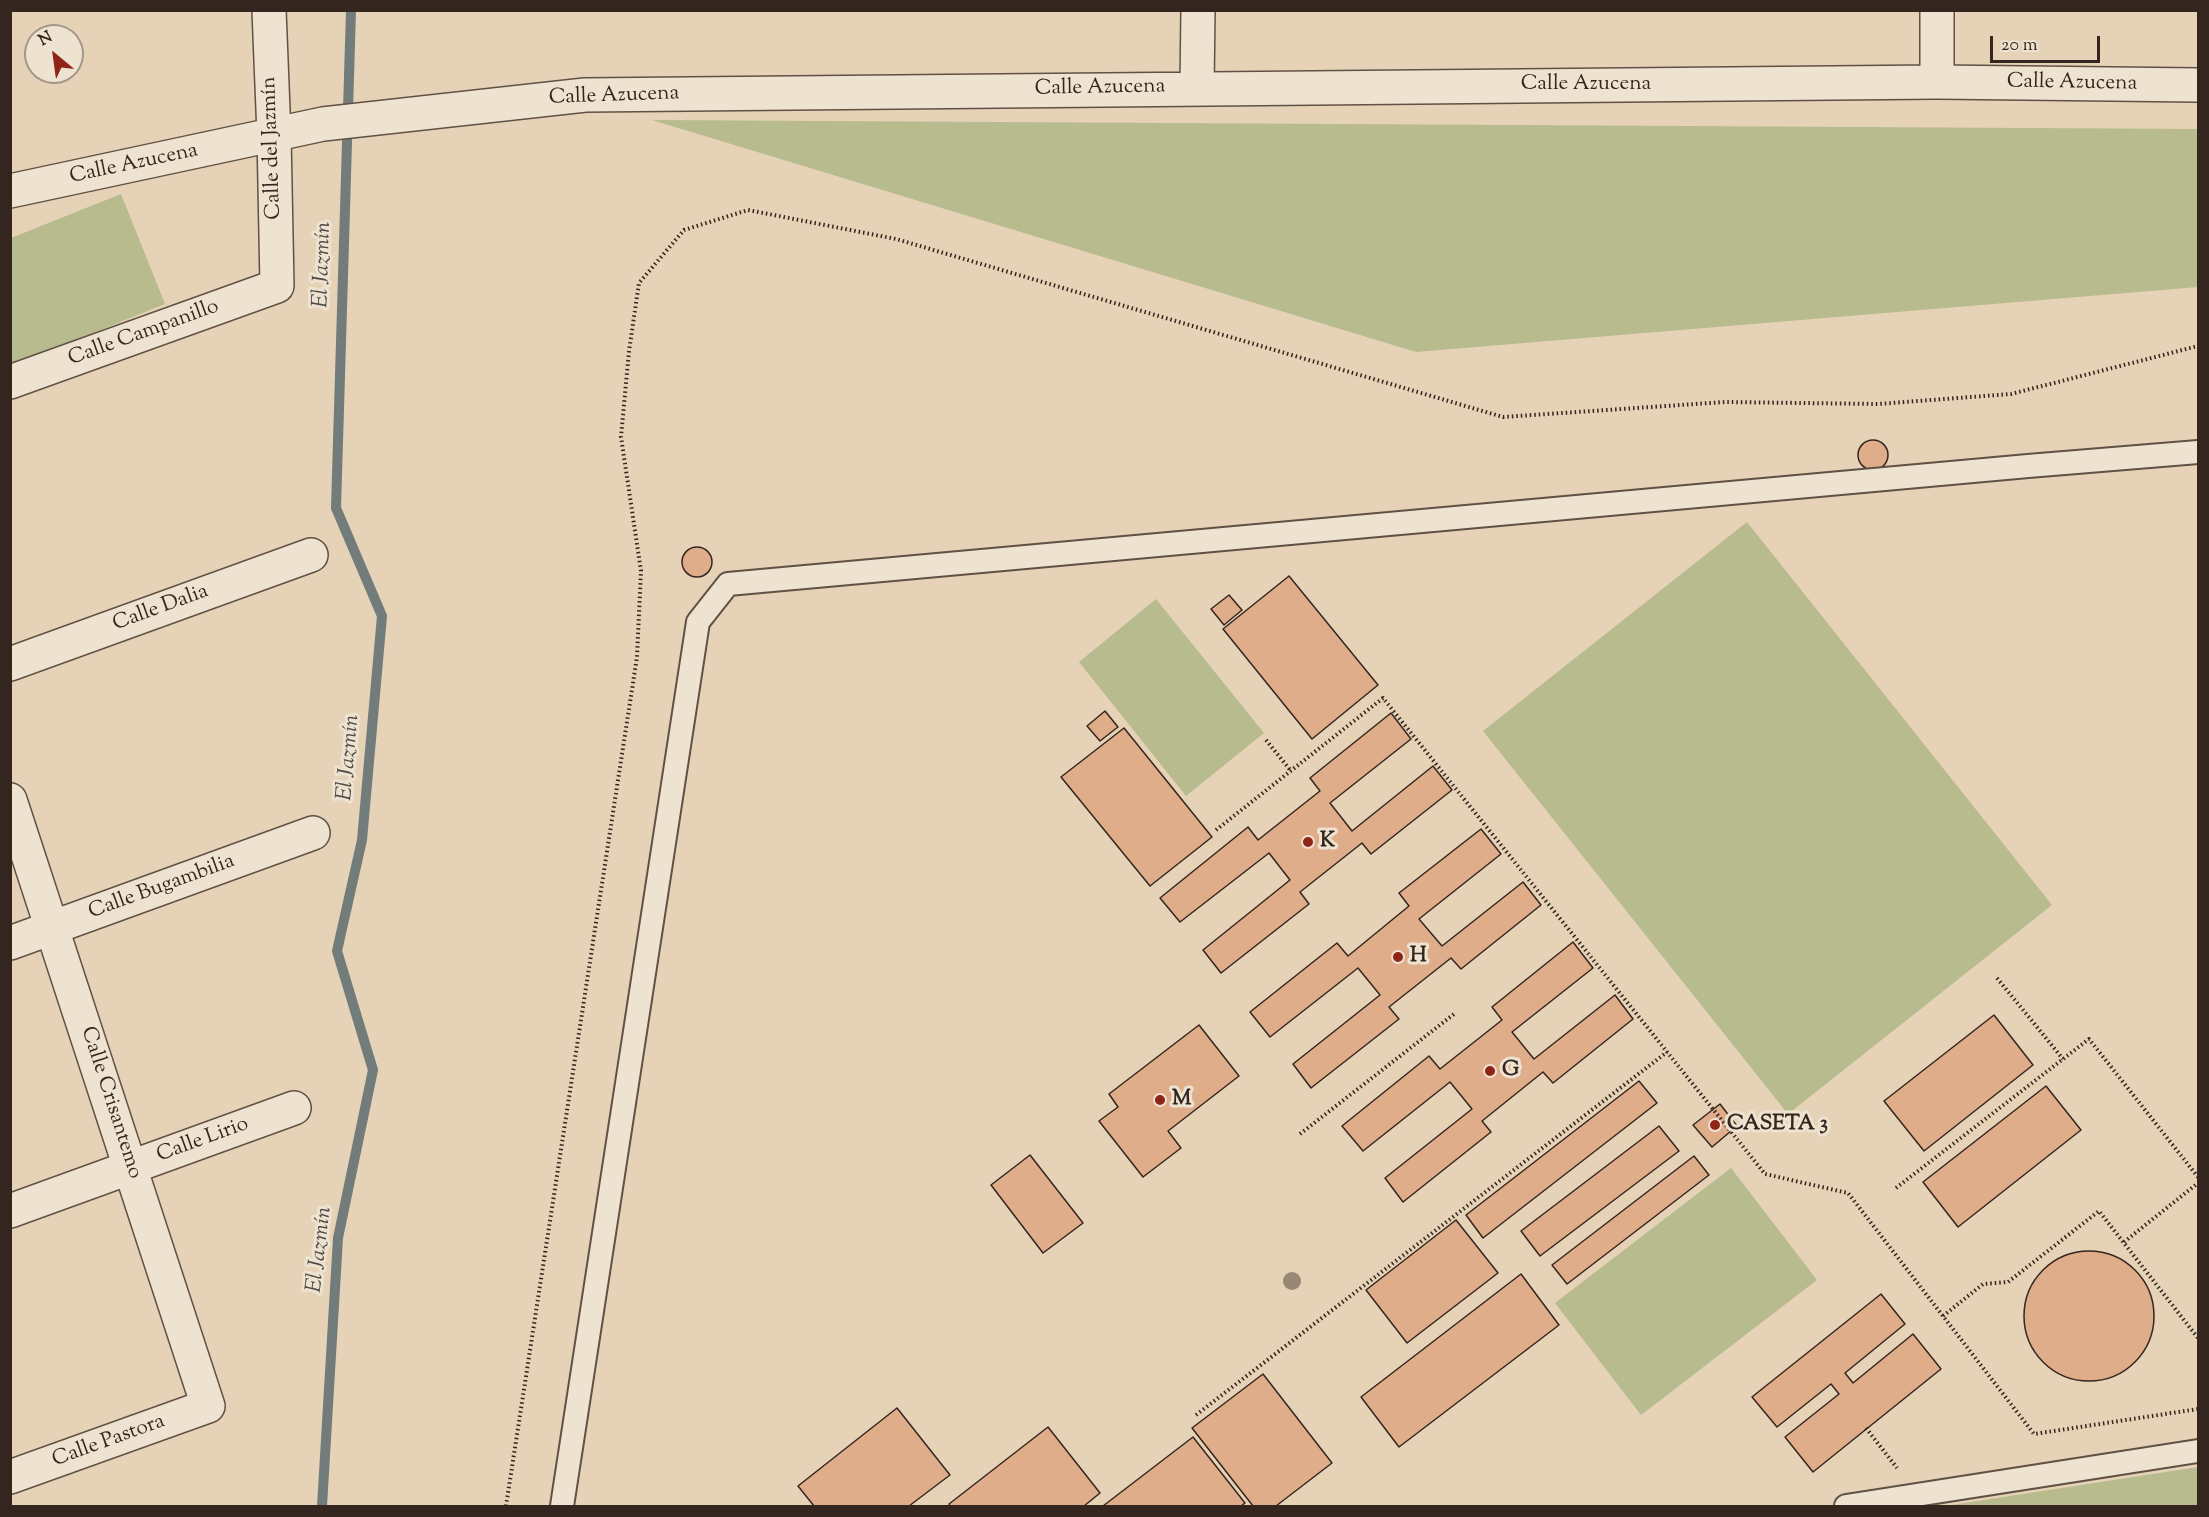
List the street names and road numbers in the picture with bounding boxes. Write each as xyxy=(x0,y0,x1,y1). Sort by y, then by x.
street label: Calle Azucena xyxy=(2007,70,2137,98)
street label: Calle Azucena xyxy=(1521,72,1651,98)
street label: Calle Azucena xyxy=(1035,75,1165,103)
street label: Calle del Jazmín xyxy=(258,76,288,220)
street label: Calle Azucena xyxy=(548,82,680,112)
street label: Calle Azucena xyxy=(68,139,200,191)
street label: Calle Campanillo xyxy=(65,295,223,373)
street label: Calle Dalia xyxy=(110,580,212,638)
street label: Calle Bugambilia xyxy=(86,850,238,926)
street label: Calle Crisantemo xyxy=(74,1024,146,1182)
street label: Calle Lirio xyxy=(154,1113,252,1169)
street label: Calle Pastora xyxy=(49,1410,169,1474)

